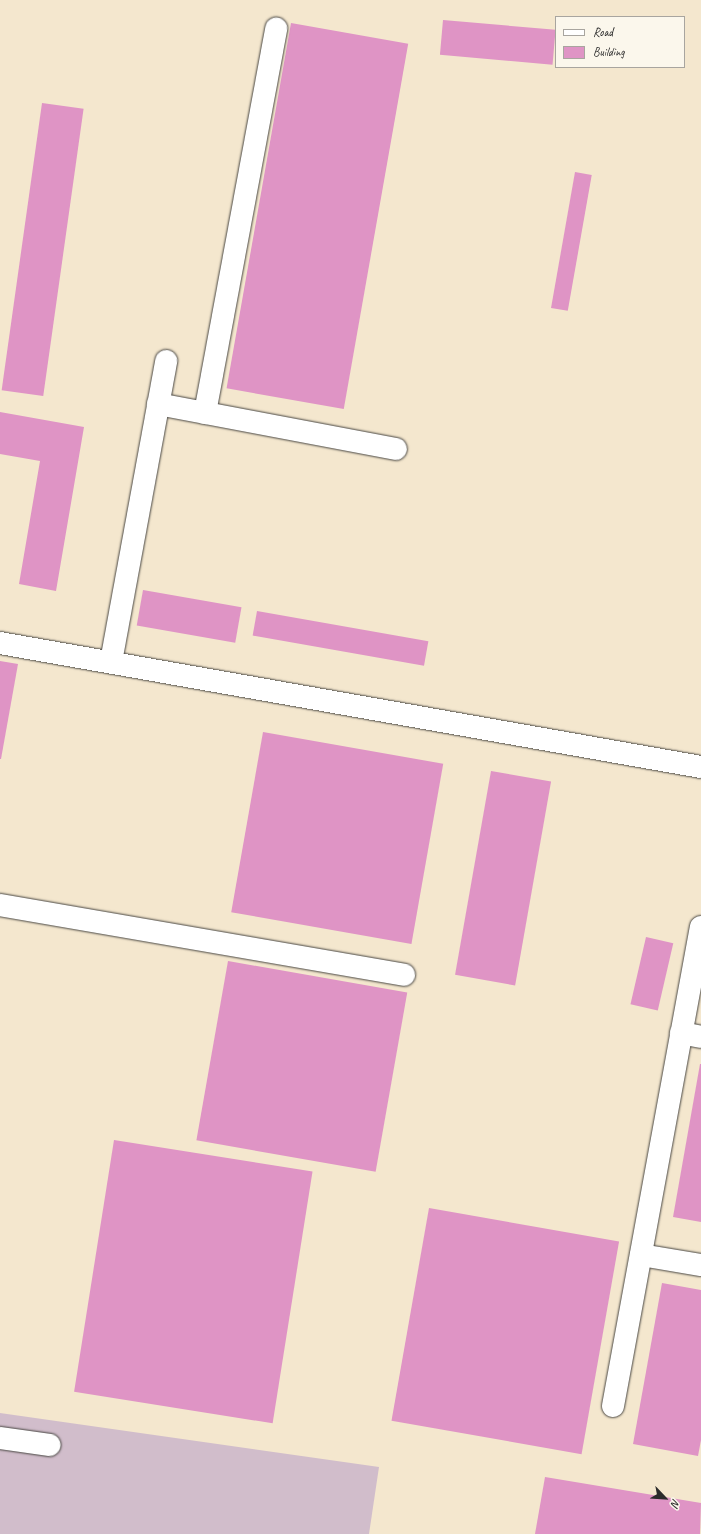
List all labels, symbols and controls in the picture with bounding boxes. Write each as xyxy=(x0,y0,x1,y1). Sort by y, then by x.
legend xyxy=(555,16,685,68)
text: Road xyxy=(593,24,613,40)
text: Building xyxy=(593,44,625,60)
north arrow xyxy=(645,1478,685,1518)
text: N xyxy=(668,1497,684,1509)

